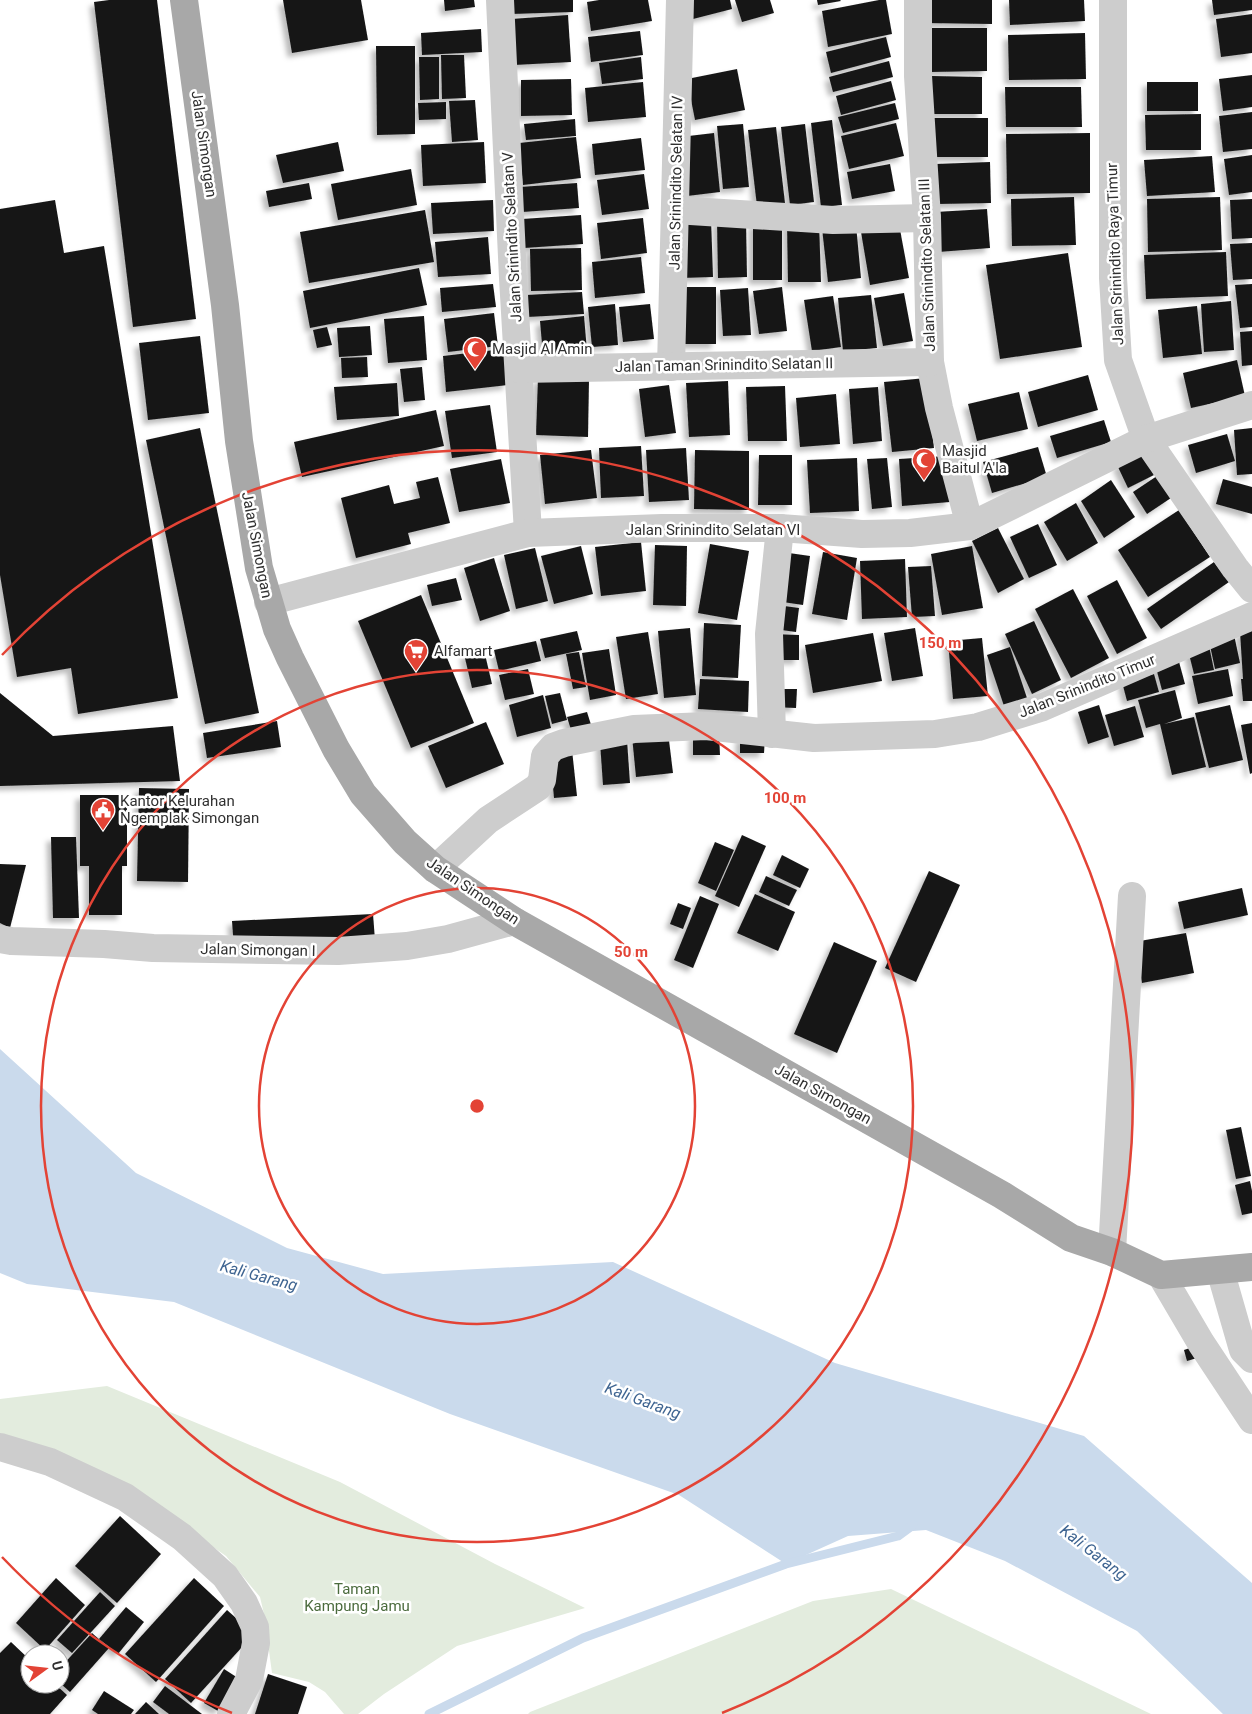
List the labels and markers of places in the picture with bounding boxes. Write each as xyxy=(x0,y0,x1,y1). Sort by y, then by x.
mosque icon: Masjid Al Amin xyxy=(462,336,488,370)
place label: Masjid Al Amin xyxy=(492,340,592,358)
place label: Masjid Baitul A'la xyxy=(942,442,1007,477)
mosque icon: Masjid Baitul A'la xyxy=(911,447,937,481)
supermarket icon: Alfamart xyxy=(403,638,429,672)
place label: Alfamart xyxy=(434,642,493,660)
place label: Kantor Kelurahan Ngemplak Simongan xyxy=(120,792,259,827)
public building icon: Kantor Kelurahan Ngemplak Simongan xyxy=(90,797,116,831)
centre of rings xyxy=(468,1097,486,1115)

